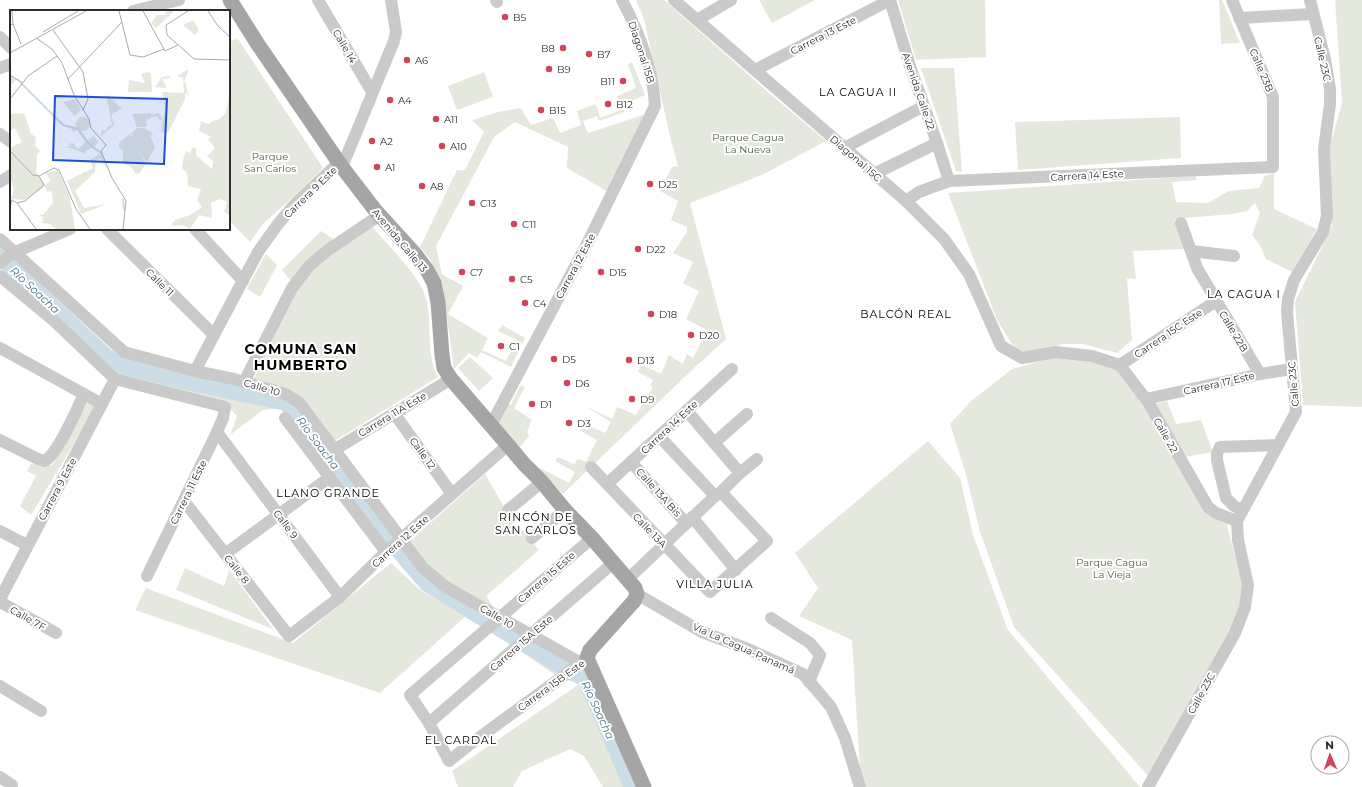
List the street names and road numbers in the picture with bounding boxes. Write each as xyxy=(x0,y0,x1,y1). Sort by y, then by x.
street label: Carrera 13 Este xyxy=(788,13,858,58)
street label: Diagonal 15B xyxy=(625,19,658,85)
street label: Calle 14 xyxy=(330,27,360,66)
street label: Calle 23C xyxy=(1311,36,1334,83)
street label: Calle 23B xyxy=(1247,47,1276,94)
street label: Avenida Calle 22 xyxy=(899,51,938,132)
street label: Diagonal 15C xyxy=(827,132,884,184)
street label: Carrera 9 Este xyxy=(281,164,340,221)
street label: Carrera 14 Este xyxy=(1050,167,1124,184)
street label: Avenida Calle 13 xyxy=(369,206,430,275)
street label: Carrera 12 Este xyxy=(553,231,598,301)
street label: Calle 11 xyxy=(143,266,176,299)
street label: Carrera 15C Este xyxy=(1132,306,1205,361)
street label: Calle 22B xyxy=(1216,308,1251,354)
street label: Calle 23C xyxy=(1285,361,1302,407)
street label: Carrera 17 Este xyxy=(1182,369,1256,398)
street label: Calle 10 xyxy=(242,376,282,399)
street label: Carrera 11A Este xyxy=(356,389,429,440)
street label: Carrera 14 Este xyxy=(638,398,701,457)
street label: Calle 22 xyxy=(1150,415,1181,455)
street label: Calle 12 xyxy=(407,435,439,472)
street label: Carrera 9 Este xyxy=(36,456,79,523)
street label: Carrera 11 Este xyxy=(167,458,210,527)
street label: Calle 13A Bis xyxy=(633,465,684,519)
street label: Calle 9 xyxy=(270,507,301,541)
street label: Calle 13A xyxy=(630,510,670,551)
street label: Carrera 12 Este xyxy=(369,512,432,570)
street label: Carrera 15 Este xyxy=(515,549,578,606)
street label: Calle 8 xyxy=(221,552,252,586)
street label: Calle 10 xyxy=(477,602,516,632)
street label: Calle 7F xyxy=(7,603,48,634)
street label: Carrera 15A Este xyxy=(487,612,556,674)
street label: Vía La Cagua-Panamá xyxy=(691,620,797,677)
street label: Carrera 15B Este xyxy=(515,657,587,714)
street label: Calle 23C xyxy=(1185,670,1218,716)

